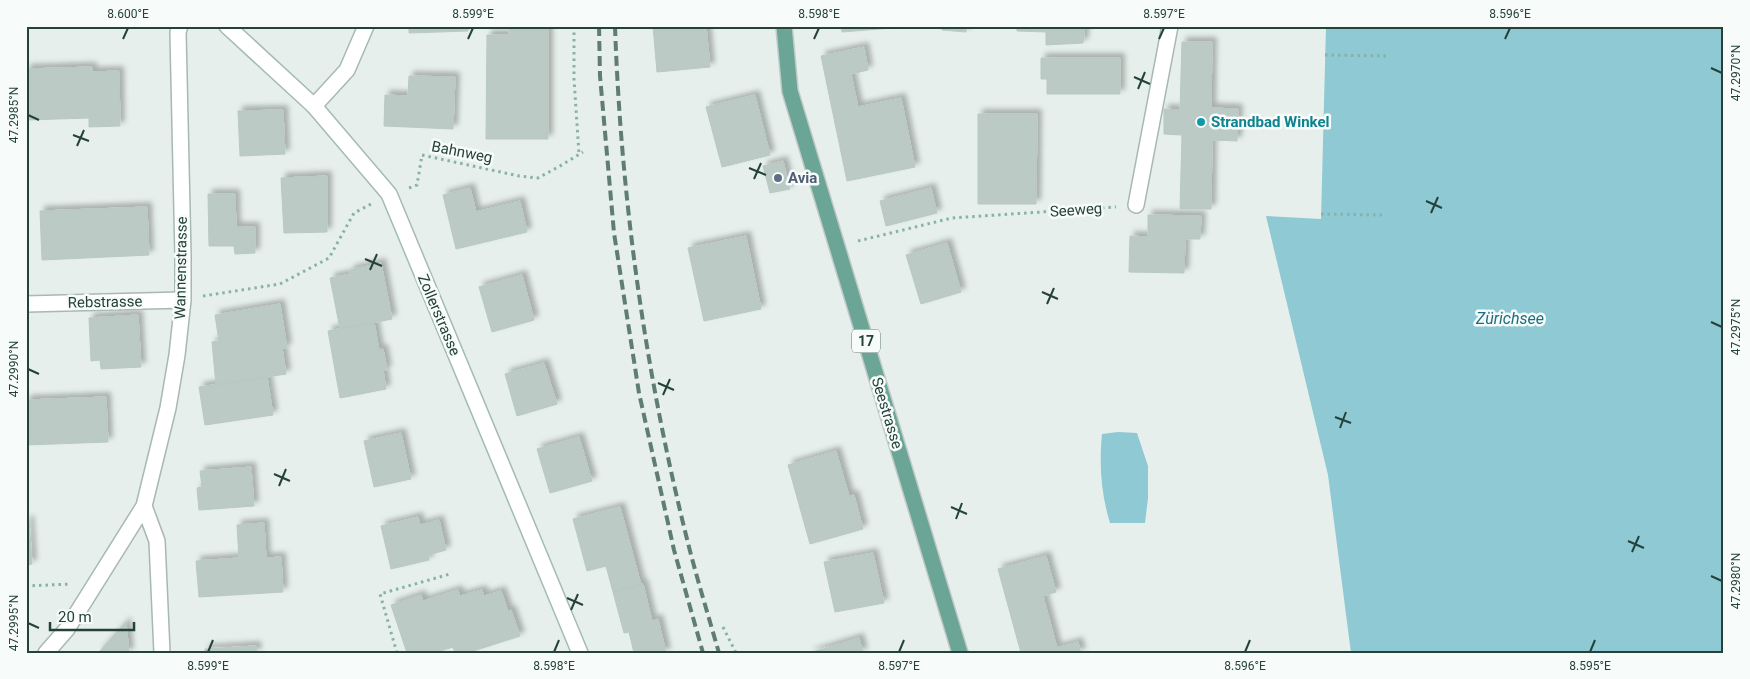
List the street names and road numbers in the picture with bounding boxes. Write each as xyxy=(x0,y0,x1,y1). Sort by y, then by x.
street label: Bahnweg xyxy=(430,137,494,167)
street label: Seeweg xyxy=(1049,199,1103,221)
street label: Wannenstrasse xyxy=(171,216,191,320)
street label: Zollerstrasse xyxy=(414,272,464,358)
street label: Rebstrasse xyxy=(68,292,143,312)
road number: 17 xyxy=(852,330,880,352)
street label: Seestrasse xyxy=(868,375,906,451)

